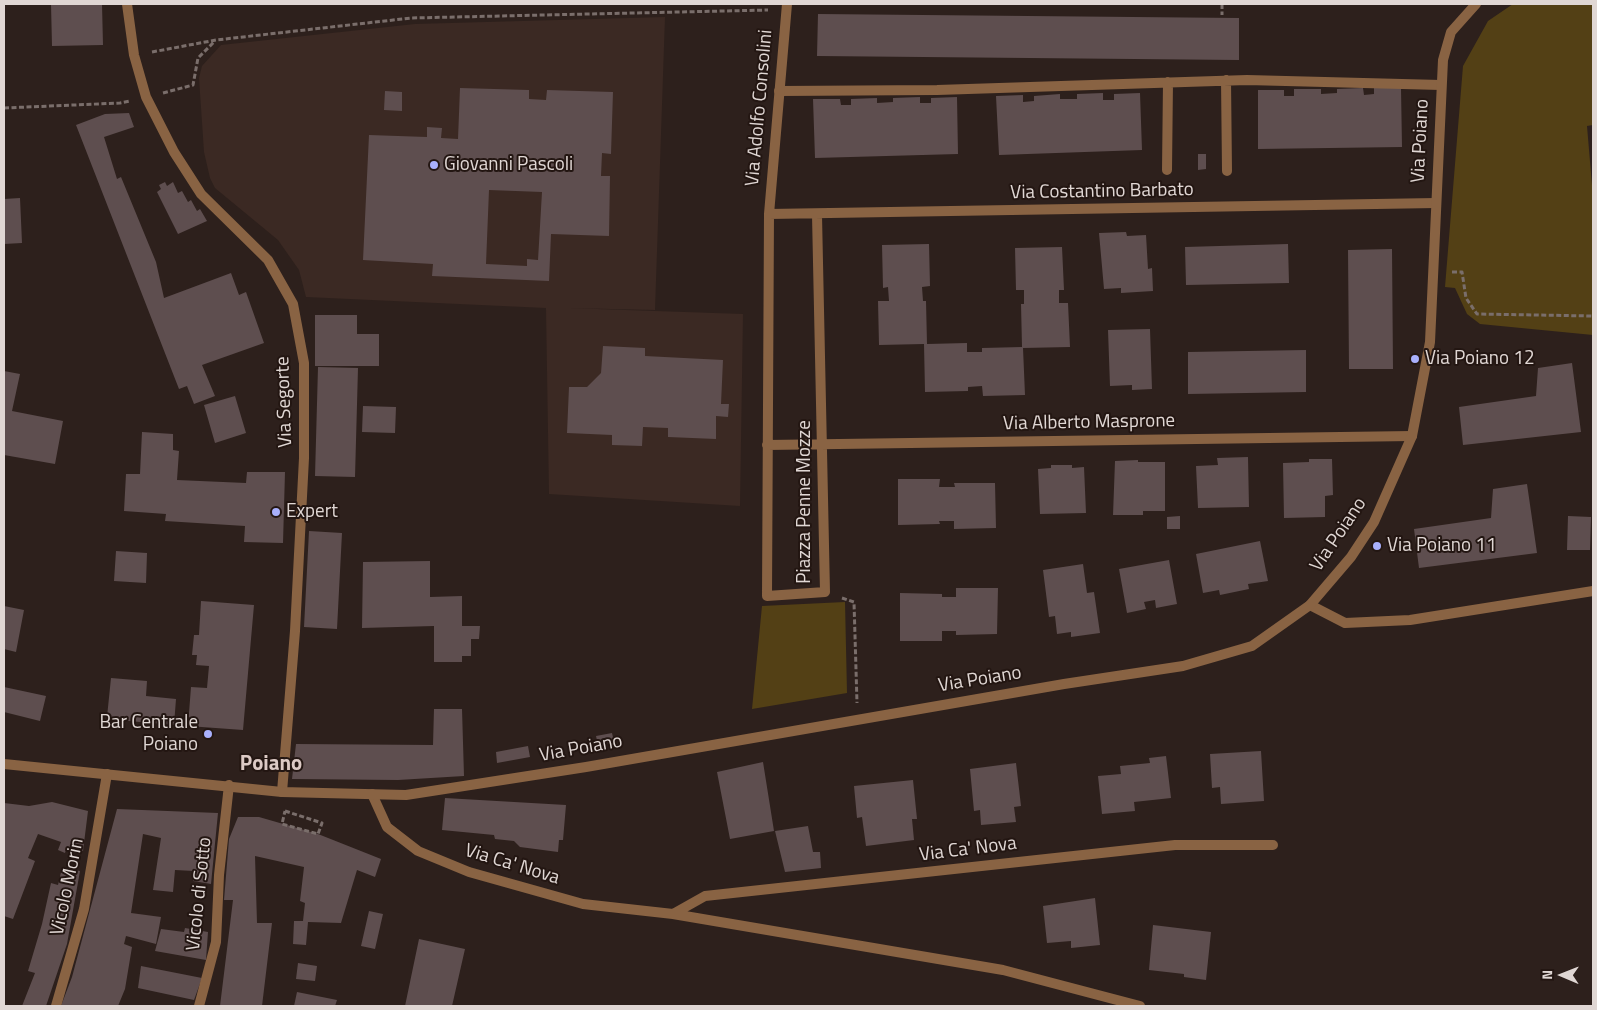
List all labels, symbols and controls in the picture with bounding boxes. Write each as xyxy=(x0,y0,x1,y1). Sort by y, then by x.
street label: Via Adolfo Consolini xyxy=(742,29,778,187)
street label: Via Poiano xyxy=(1407,98,1435,184)
place label: Giovanni Pascoli xyxy=(444,154,573,176)
marker: Giovanni Pascoli xyxy=(428,159,440,171)
street label: Via Costantino Barbato xyxy=(1010,179,1194,205)
place label: Via Poiano 12 xyxy=(1425,348,1535,370)
marker: Via Poiano 12 xyxy=(1409,353,1421,365)
street label: Via Segorte xyxy=(272,356,298,448)
street label: Via Alberto Masprone xyxy=(1003,410,1175,436)
street label: Piazza Penne Mozze xyxy=(794,420,816,584)
street label: Via Poiano xyxy=(1306,494,1372,576)
place label: Expert xyxy=(286,501,338,523)
marker: Expert xyxy=(270,506,282,518)
place label: Via Poiano 11 xyxy=(1387,535,1497,557)
marker: Via Poiano 11 xyxy=(1371,540,1383,552)
street label: Via Poiano xyxy=(937,662,1023,698)
place label: Bar Centrale Poiano xyxy=(99,712,198,756)
marker: Bar Centrale Poiano xyxy=(202,728,214,740)
street label: Via Poiano xyxy=(538,730,624,768)
district label: Poiano xyxy=(240,752,302,778)
street label: Via Ca' Nova xyxy=(918,833,1018,867)
street label: Vicolo Morin xyxy=(47,836,89,938)
street label: Vicolo di Sotto xyxy=(183,836,217,952)
street label: Via Ca' Nova xyxy=(462,840,562,890)
north arrow xyxy=(1537,950,1587,1000)
text: N xyxy=(1536,970,1557,980)

